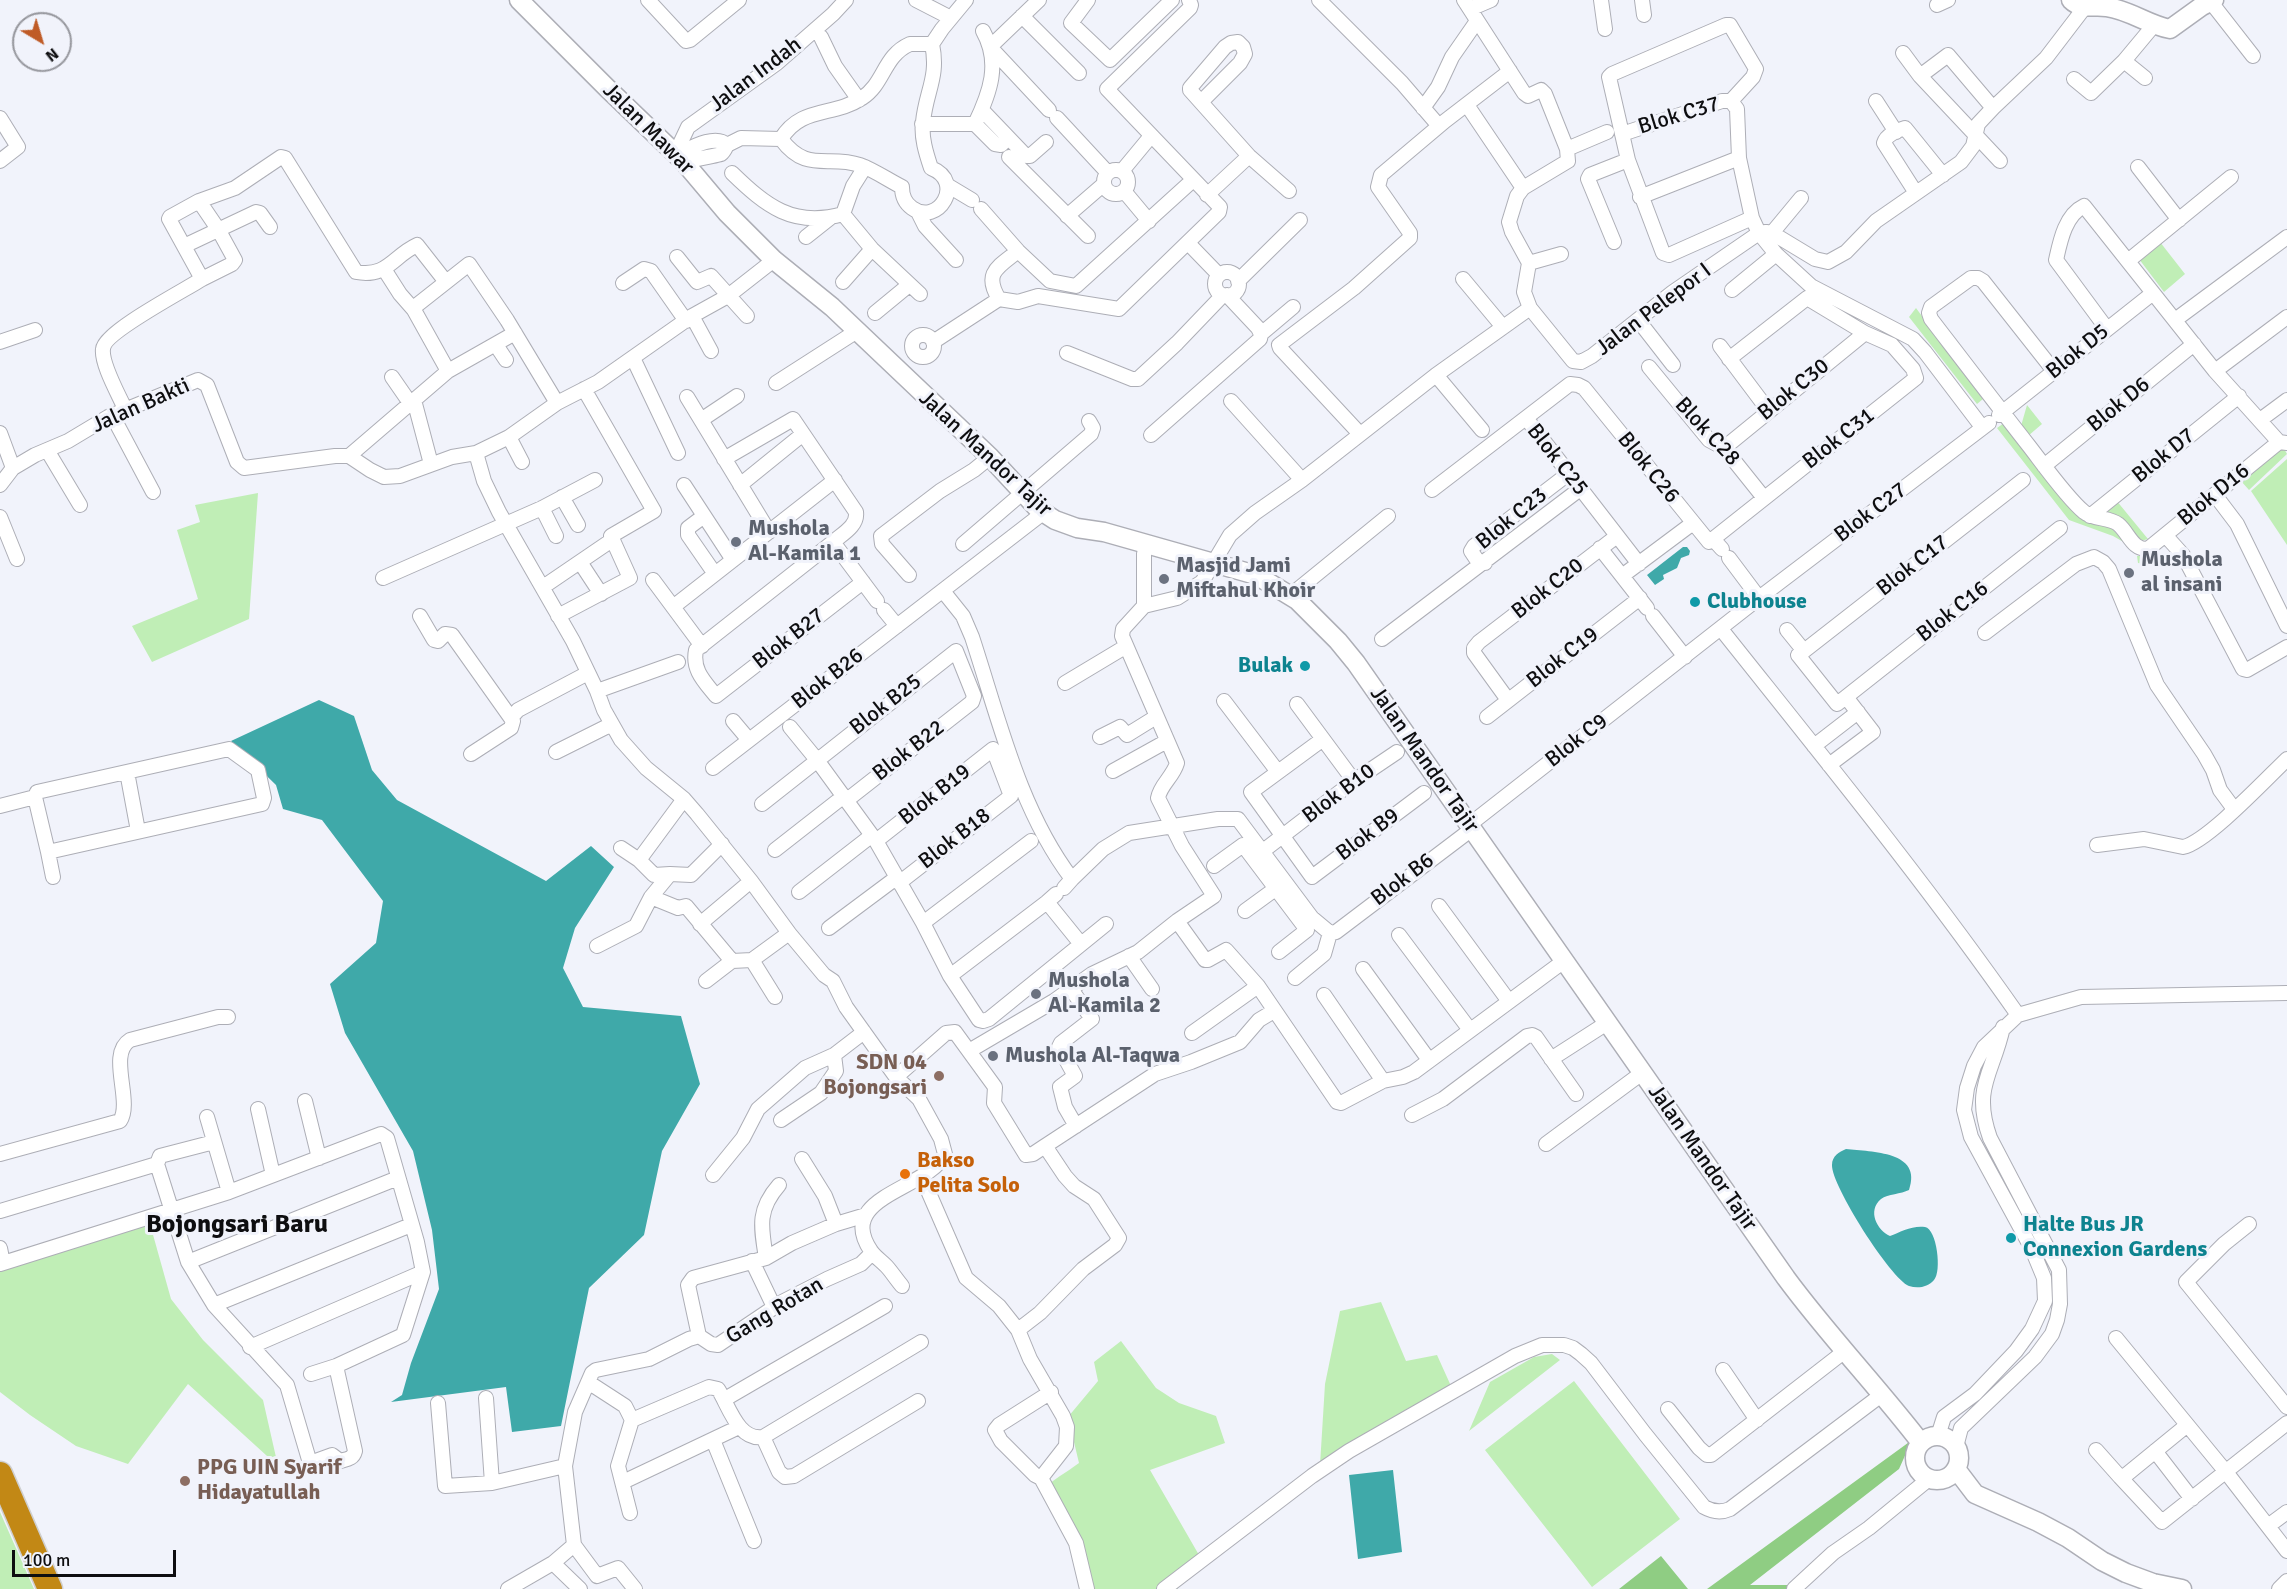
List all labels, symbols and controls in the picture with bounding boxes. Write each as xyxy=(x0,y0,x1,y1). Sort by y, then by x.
north arrow xyxy=(12,12,72,72)
street label: Jalan Indah xyxy=(705,32,807,118)
text: N xyxy=(41,43,62,66)
street label: Jalan Mawar xyxy=(597,78,699,180)
street label: Blok C37 xyxy=(1635,91,1723,141)
street label: Jalan Pelepor I xyxy=(1591,258,1717,362)
street label: Blok D5 xyxy=(2041,319,2115,385)
street label: Blok C30 xyxy=(1753,353,1835,427)
street label: Blok D6 xyxy=(2082,372,2156,438)
street label: Jalan Bakti xyxy=(88,373,194,439)
street label: Jalan Mandor Tajir xyxy=(913,386,1057,522)
street label: Blok C28 xyxy=(1669,392,1745,472)
street label: Blok C31 xyxy=(1798,403,1880,475)
street label: Blok C25 xyxy=(1521,419,1593,501)
street label: Blok D7 xyxy=(2127,423,2201,489)
street label: Blok C26 xyxy=(1611,427,1685,509)
street label: Blok D16 xyxy=(2173,458,2255,532)
street label: Blok C27 xyxy=(1830,477,1912,549)
street label: Blok C23 xyxy=(1471,482,1553,556)
place label: Mushola Al-Kamila 1 xyxy=(748,516,861,568)
street label: Blok C17 xyxy=(1872,530,1954,602)
marker: Mushola Al-Kamila 1 xyxy=(729,535,743,549)
place label: Mushola al insani xyxy=(2141,547,2223,598)
place label: Masjid Jami Miftahul Khoir xyxy=(1176,553,1315,604)
street label: Blok C20 xyxy=(1507,553,1589,625)
marker: Mushola al insani xyxy=(2122,566,2136,580)
marker: Masjid Jami Miftahul Khoir xyxy=(1157,572,1171,586)
street label: Blok C16 xyxy=(1912,576,1994,648)
place label: Clubhouse xyxy=(1707,589,1807,615)
marker: Clubhouse xyxy=(1688,595,1702,609)
street label: Blok B27 xyxy=(748,603,830,675)
street label: Blok C19 xyxy=(1522,622,1604,694)
street label: Blok B26 xyxy=(787,643,869,715)
place label: Bulak xyxy=(1238,653,1293,679)
marker: Bulak xyxy=(1298,659,1312,673)
street label: Blok B25 xyxy=(845,669,927,741)
street label: Jalan Mandor Tajir xyxy=(1364,682,1484,838)
street label: Blok C9 xyxy=(1540,708,1614,774)
street label: Blok B22 xyxy=(868,715,950,787)
street label: Blok B10 xyxy=(1298,758,1380,830)
street label: Blok B19 xyxy=(894,759,976,831)
street label: Blok B18 xyxy=(914,803,996,875)
street label: Blok B9 xyxy=(1331,803,1405,867)
street label: Blok B6 xyxy=(1366,848,1440,912)
place label: Mushola Al-Kamila 2 xyxy=(1048,968,1161,1020)
marker: Mushola Al-Kamila 2 xyxy=(1029,987,1043,1001)
place label: Mushola Al-Taqwa xyxy=(1005,1043,1180,1069)
marker: Mushola Al-Taqwa xyxy=(986,1049,1000,1063)
place label: SDN 04 Bojongsari xyxy=(823,1050,927,1102)
marker: SDN 04 Bojongsari xyxy=(932,1069,946,1083)
street label: Jalan Mandor Tajir xyxy=(1642,1080,1762,1236)
place label: Bakso Pelita Solo xyxy=(917,1148,1020,1200)
marker: Bakso Pelita Solo xyxy=(898,1167,912,1181)
district label: Bojongsari Baru xyxy=(146,1209,328,1241)
place label: Halte Bus JR Connexion Gardens xyxy=(2023,1212,2207,1264)
marker: Halte Bus JR Connexion Gardens xyxy=(2004,1231,2018,1245)
street label: Gang Rotan xyxy=(722,1272,828,1350)
place label: PPG UIN Syarif Hidayatullah xyxy=(197,1455,341,1506)
marker: PPG UIN Syarif Hidayatullah xyxy=(178,1474,192,1488)
scale bar xyxy=(15,1538,178,1576)
text: 100 m xyxy=(23,1549,70,1571)

